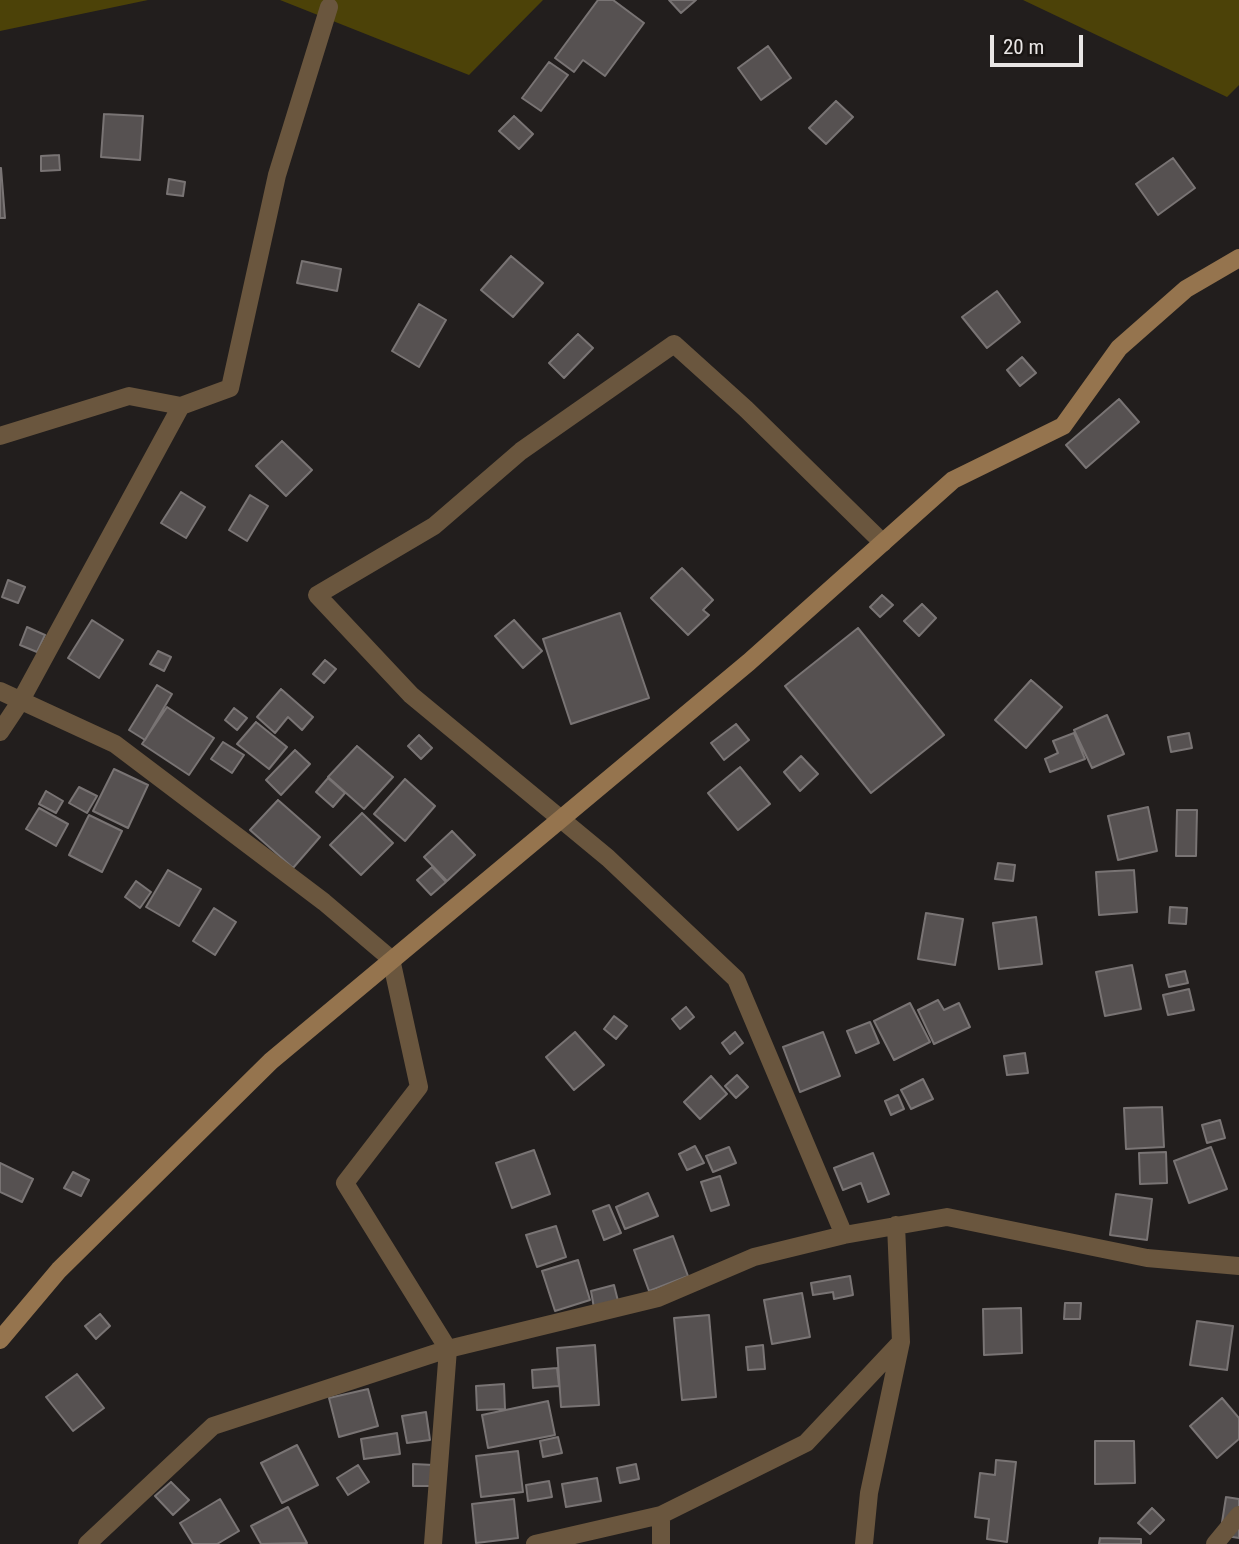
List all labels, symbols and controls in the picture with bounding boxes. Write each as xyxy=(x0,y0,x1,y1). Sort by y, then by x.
scale bar xyxy=(994,21,1087,65)
text: 20 m xyxy=(1003,35,1044,59)

